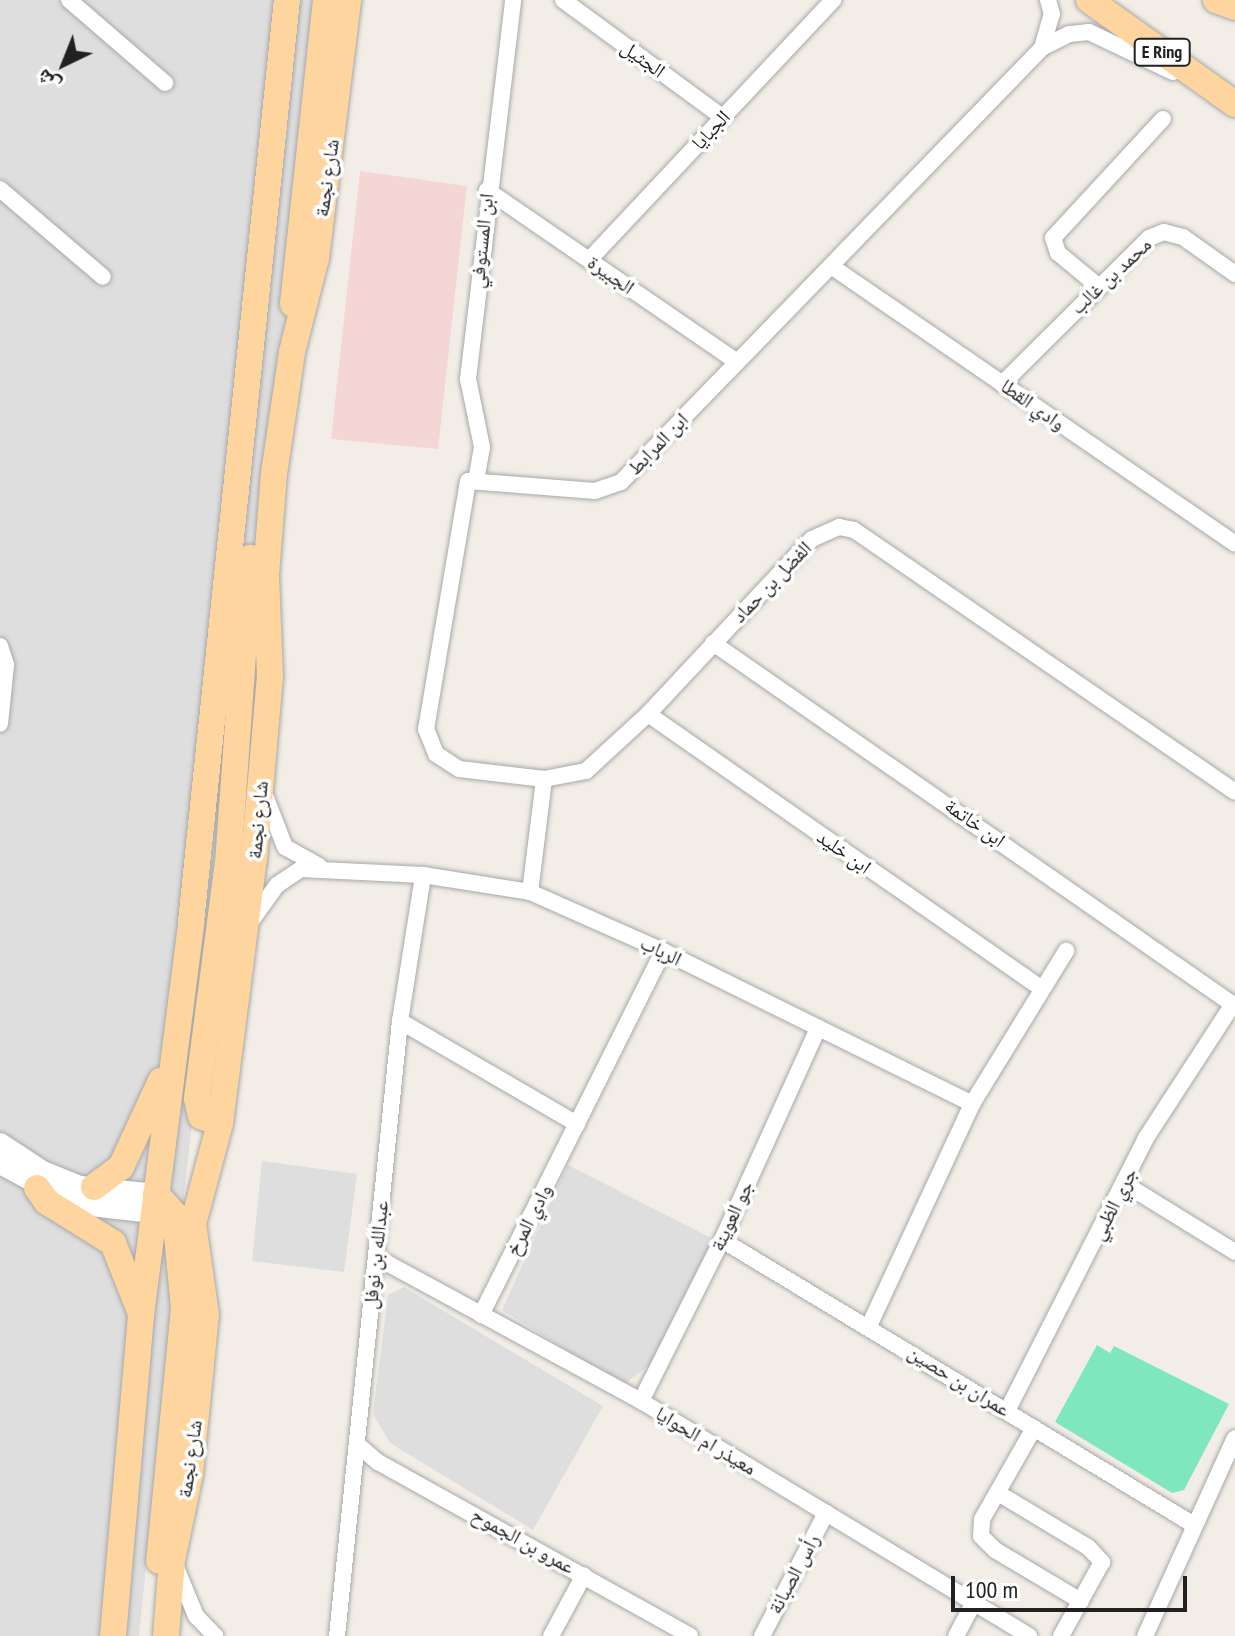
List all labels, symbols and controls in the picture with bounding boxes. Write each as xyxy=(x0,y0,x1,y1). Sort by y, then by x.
north arrow xyxy=(24,24,104,104)
street label: الجثيل xyxy=(616,35,670,83)
road number: E Ring xyxy=(1132,38,1192,66)
text: ش xyxy=(30,63,66,100)
street label: الجبايا xyxy=(687,105,735,155)
street label: شارع نجمة xyxy=(310,138,344,218)
street label: ابن المستوفي xyxy=(465,192,499,290)
street label: محمد بن غالب xyxy=(1066,233,1156,319)
street label: الجبيرة xyxy=(583,250,639,300)
street label: وادي القطا xyxy=(996,374,1070,436)
street label: ابن المرابط xyxy=(623,408,693,480)
street label: الفضل بن حماد xyxy=(727,536,817,628)
street label: شارع نجمة xyxy=(243,780,273,860)
street label: ابن خاتمة xyxy=(940,794,1010,852)
street label: ابن خليد xyxy=(812,825,876,879)
street label: الرباب xyxy=(636,931,686,971)
street label: جري الظبي xyxy=(1085,1164,1143,1244)
street label: جو العوينة xyxy=(705,1177,759,1255)
street label: وادي المرخ xyxy=(501,1180,557,1260)
street label: عبدالله بن نوفل xyxy=(358,1199,394,1311)
street label: عمران بن حصين xyxy=(904,1340,1014,1422)
street label: معيذر ام الحوايا xyxy=(651,1402,761,1480)
street label: شارع نجمة xyxy=(173,1419,207,1499)
street label: عمرو بن الجموح xyxy=(467,1503,579,1579)
street label: رأس الصبانة xyxy=(763,1530,825,1618)
scale bar xyxy=(955,1560,1191,1610)
text: 100 m xyxy=(965,1574,1018,1605)

